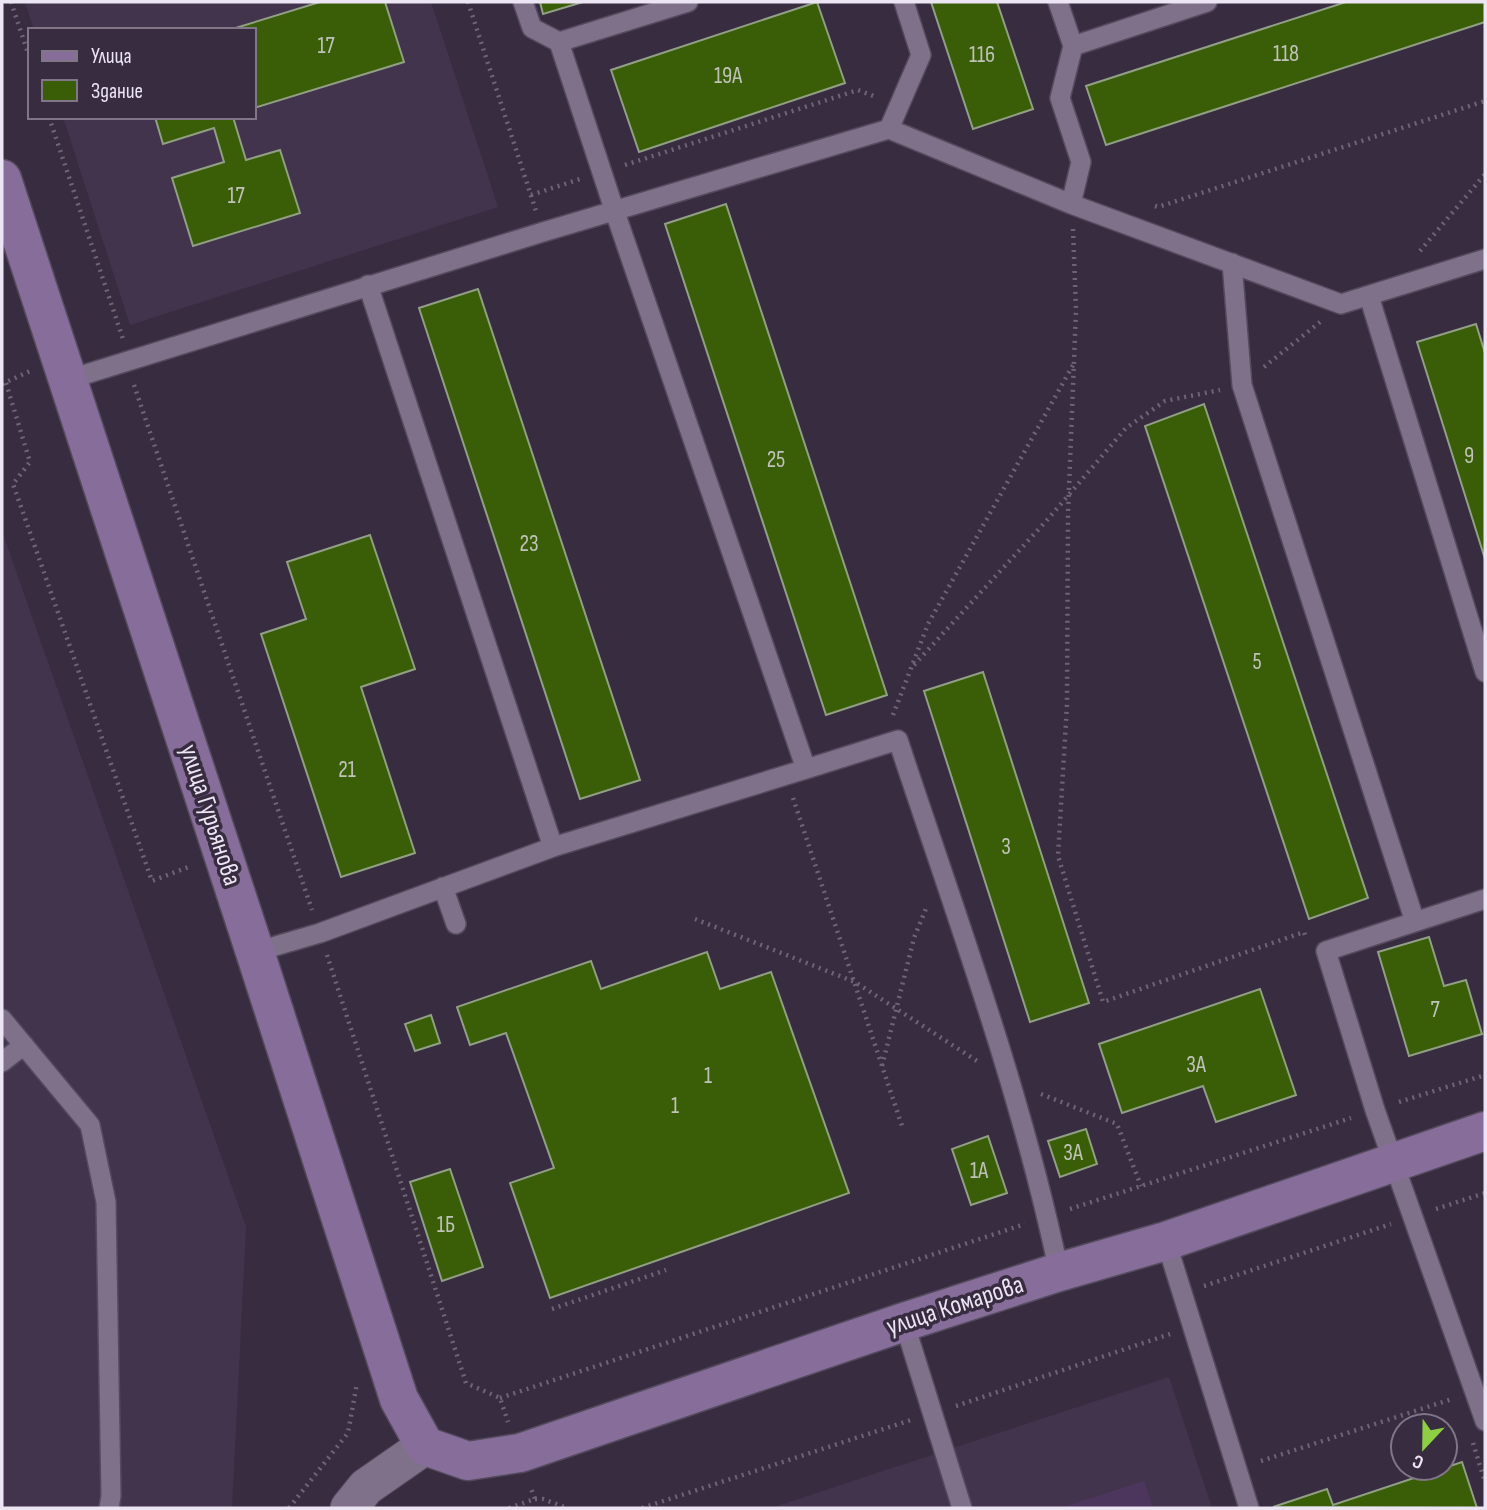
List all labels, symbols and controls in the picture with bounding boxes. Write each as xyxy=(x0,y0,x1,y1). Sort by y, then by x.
legend xyxy=(28,28,256,119)
house number: 17 xyxy=(317,32,335,60)
house number: 118 xyxy=(1273,40,1299,68)
house number: 116 xyxy=(969,41,995,69)
text: Улица xyxy=(91,44,132,69)
house number: 19А xyxy=(714,62,742,90)
text: Здание xyxy=(91,79,143,104)
house number: 17 xyxy=(227,182,245,210)
house number: 9 xyxy=(1464,442,1474,470)
house number: 25 xyxy=(767,446,785,474)
house number: 23 xyxy=(519,530,539,558)
house number: 5 xyxy=(1252,648,1262,676)
street label: улица Гурьянова xyxy=(173,741,247,889)
house number: 21 xyxy=(338,756,356,784)
house number: 3 xyxy=(1001,833,1011,861)
house number: 7 xyxy=(1430,996,1440,1024)
house number: 3А xyxy=(1186,1051,1206,1079)
house number: 1 xyxy=(704,1062,712,1090)
house number: 1 xyxy=(671,1092,679,1120)
house number: 3А xyxy=(1063,1139,1083,1167)
house number: 1А xyxy=(970,1157,988,1185)
house number: 1Б xyxy=(437,1211,455,1239)
street label: улица Комарова xyxy=(883,1269,1027,1343)
north arrow xyxy=(1389,1412,1459,1482)
text: С xyxy=(1409,1449,1427,1474)

